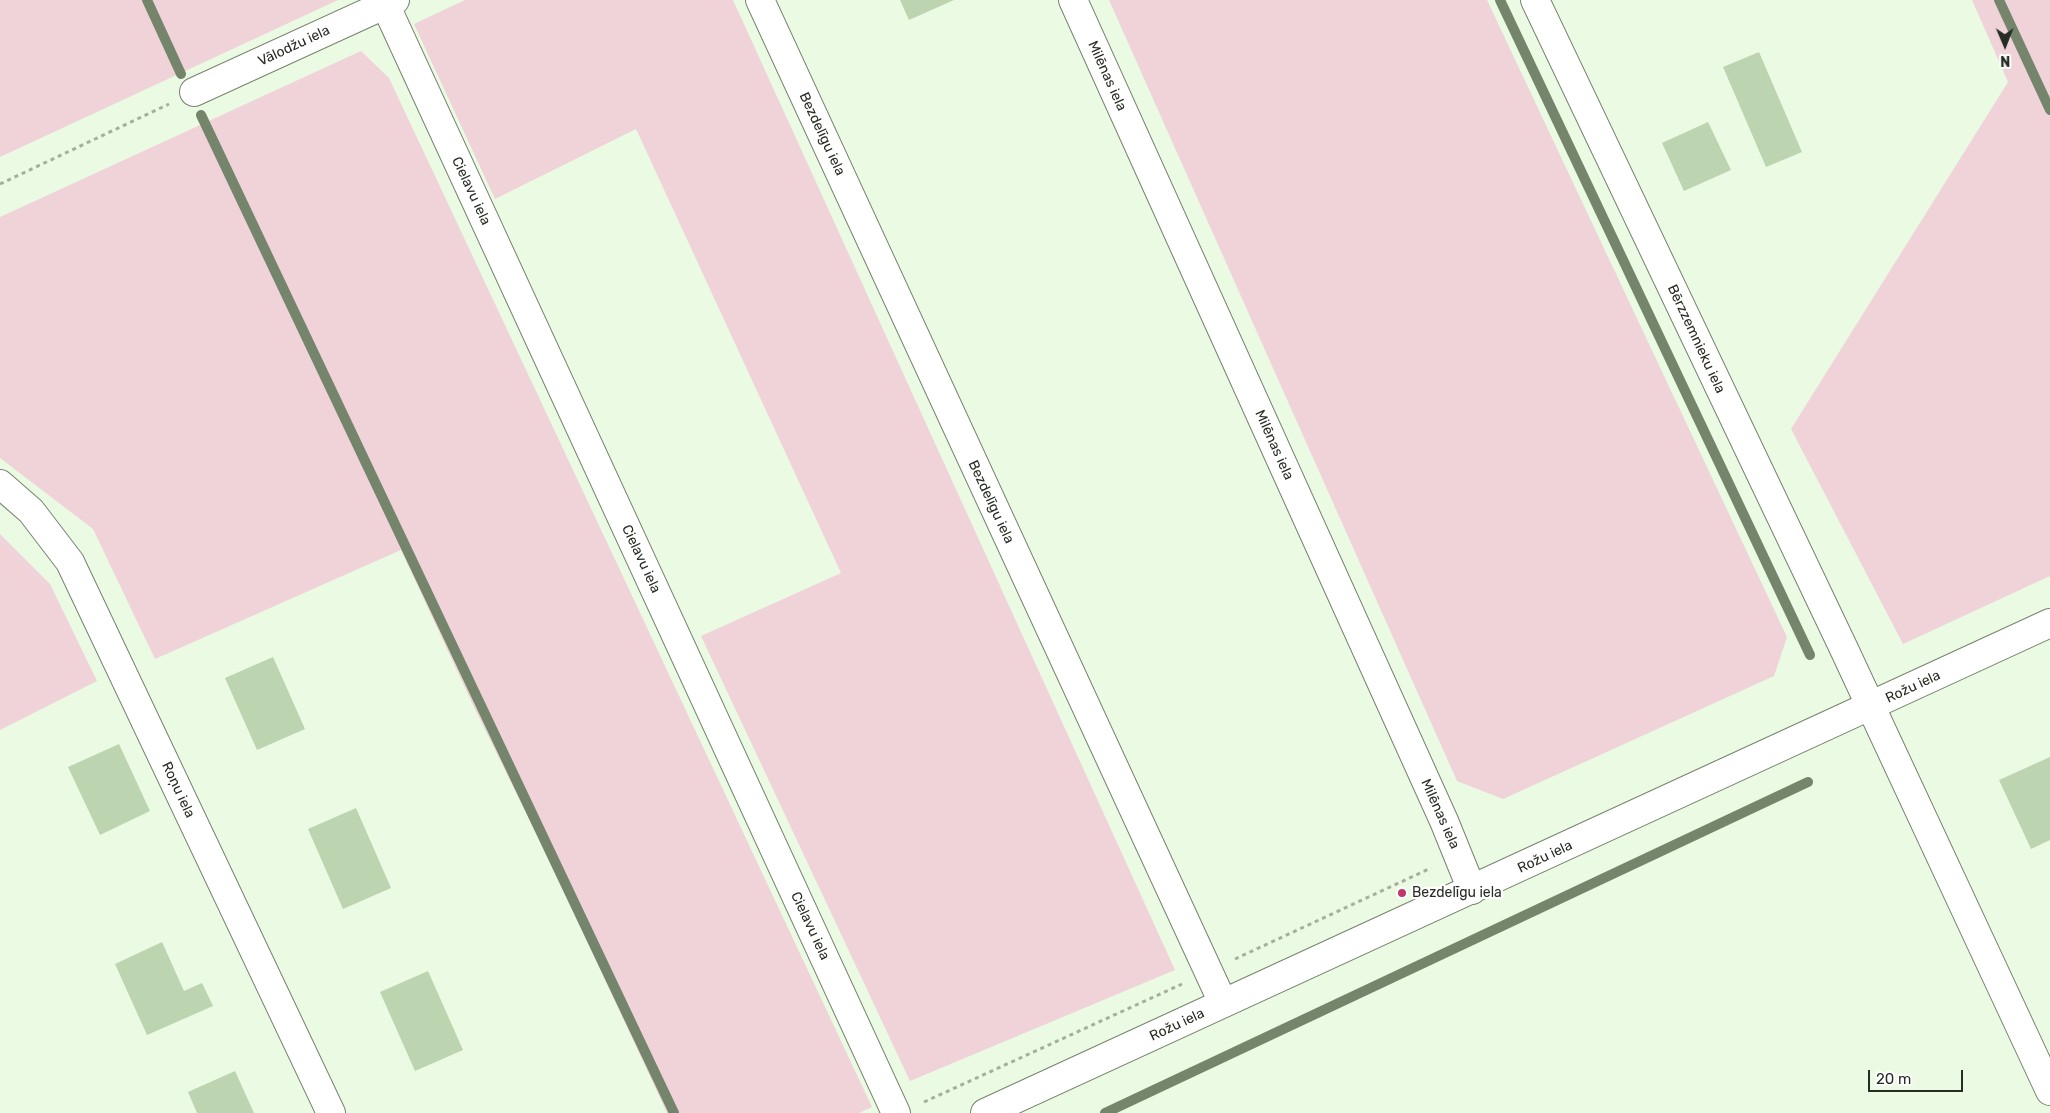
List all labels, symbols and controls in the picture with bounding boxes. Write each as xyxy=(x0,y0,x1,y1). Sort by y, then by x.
north arrow xyxy=(1980,20,2030,70)
street label: Vālodžu iela xyxy=(255,22,333,70)
street label: Milēnas iela xyxy=(1084,38,1130,114)
text: N xyxy=(2000,52,2010,69)
street label: Bezdelīgu iela xyxy=(795,90,849,178)
street label: Cielavu iela xyxy=(448,154,494,228)
street label: Bērzzemnieku iela xyxy=(1663,282,1729,396)
street label: Milēnas iela xyxy=(1251,407,1297,483)
street label: Bezdelīgu iela xyxy=(964,458,1018,546)
street label: Cielavu iela xyxy=(618,522,664,596)
street label: Rožu iela xyxy=(1883,667,1943,707)
street label: Roņu iela xyxy=(158,759,198,821)
street label: Milēnas iela xyxy=(1417,776,1463,852)
street label: Rožu iela xyxy=(1515,837,1575,877)
place label: Bezdelīgu iela xyxy=(1412,885,1502,901)
marker: Bezdelīgu iela xyxy=(1396,887,1408,899)
street label: Cielavu iela xyxy=(787,889,833,963)
street label: Rožu iela xyxy=(1147,1005,1207,1045)
scale bar xyxy=(1870,1060,1965,1092)
text: 20 m xyxy=(1876,1070,1911,1088)

